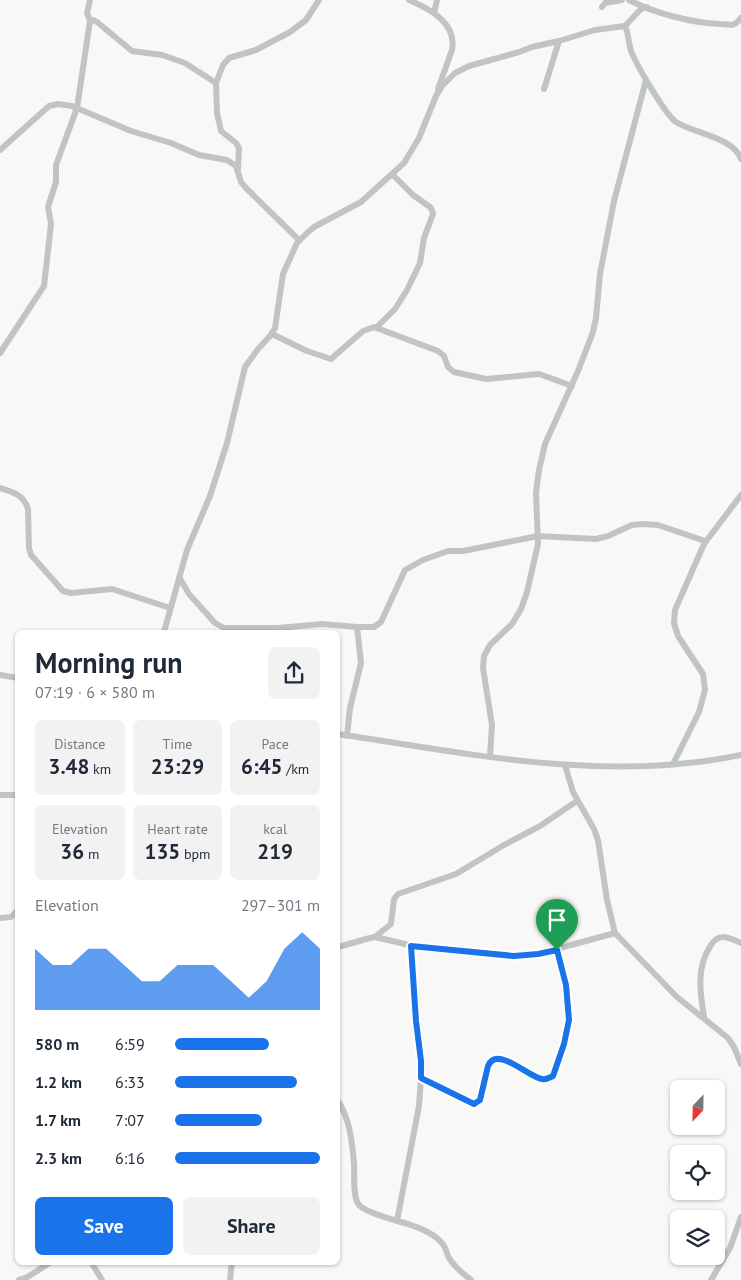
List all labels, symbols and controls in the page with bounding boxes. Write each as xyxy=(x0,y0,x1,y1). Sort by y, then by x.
text: Morning run xyxy=(35,644,183,681)
button: share xyxy=(268,647,320,699)
text: 07:19 · 6 × 580 m xyxy=(35,682,155,702)
text: Distance xyxy=(54,735,105,753)
text: Time xyxy=(162,735,193,753)
text: Pace xyxy=(261,735,289,753)
text: 3.48 xyxy=(48,753,89,780)
text: 23:29 xyxy=(151,753,204,780)
text: 6:45 xyxy=(241,753,282,780)
text: km xyxy=(89,760,111,778)
text: /km xyxy=(282,760,309,778)
text: Elevation xyxy=(52,820,108,838)
text: Heart rate xyxy=(147,820,208,838)
text: kcal xyxy=(263,820,287,838)
text: 36 xyxy=(60,838,84,865)
text: 135 xyxy=(145,838,180,865)
text: 219 xyxy=(257,838,293,865)
text: m xyxy=(84,845,99,863)
text: bpm xyxy=(180,845,210,863)
text: Elevation xyxy=(35,895,99,915)
text: 297–301 m xyxy=(241,895,320,915)
pin xyxy=(536,899,578,950)
icon: arrive xyxy=(543,906,571,934)
text: 580 m xyxy=(35,1034,79,1054)
text: 6:59 xyxy=(115,1034,145,1054)
text: 1.2 km xyxy=(35,1072,82,1092)
text: 6:33 xyxy=(115,1072,145,1092)
north arrow xyxy=(670,1080,725,1135)
map controls xyxy=(670,1080,725,1265)
text: 1.7 km xyxy=(35,1110,81,1130)
text: 7:07 xyxy=(115,1110,145,1130)
button: locate xyxy=(670,1145,725,1200)
text: 2.3 km xyxy=(35,1148,82,1168)
text: 6:16 xyxy=(115,1148,145,1168)
button: Save xyxy=(35,1197,173,1255)
button: Share xyxy=(183,1197,320,1255)
button: layers xyxy=(670,1210,725,1265)

